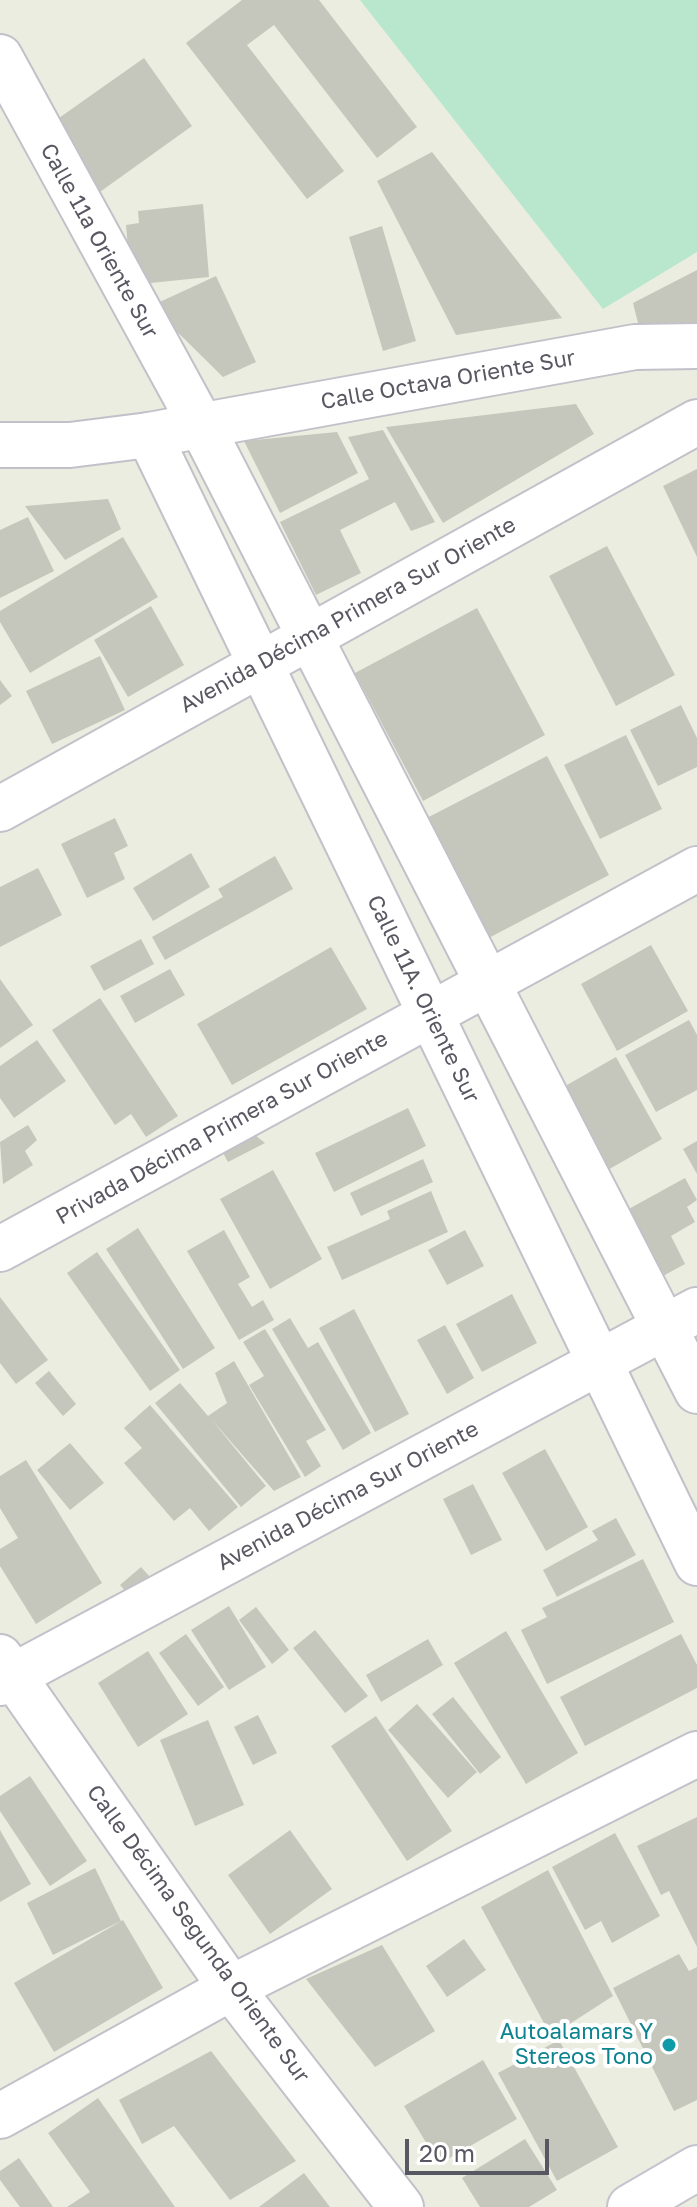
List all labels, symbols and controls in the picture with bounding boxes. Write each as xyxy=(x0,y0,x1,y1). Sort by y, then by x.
street label: Calle 11a Oriente Sur xyxy=(34,139,164,343)
street label: Calle Octava Oriente Sur xyxy=(319,345,577,415)
street label: Avenida Décima Primera Sur Oriente xyxy=(176,511,520,719)
street label: Calle 11A. Oriente Sur xyxy=(361,891,485,1107)
street label: Privada Décima Primera Sur Oriente xyxy=(52,1026,392,1230)
street label: Avenida Décima Sur Oriente xyxy=(213,1416,483,1576)
street label: Calle Décima Segunda Oriente Sur xyxy=(81,1780,315,2088)
place label: Autoalamars Y Stereos Tono xyxy=(500,2019,653,2070)
marker: Autoalamars Y Stereos Tono xyxy=(660,2036,678,2054)
scale bar xyxy=(409,2123,553,2173)
text: 20 m xyxy=(419,2138,475,2167)

